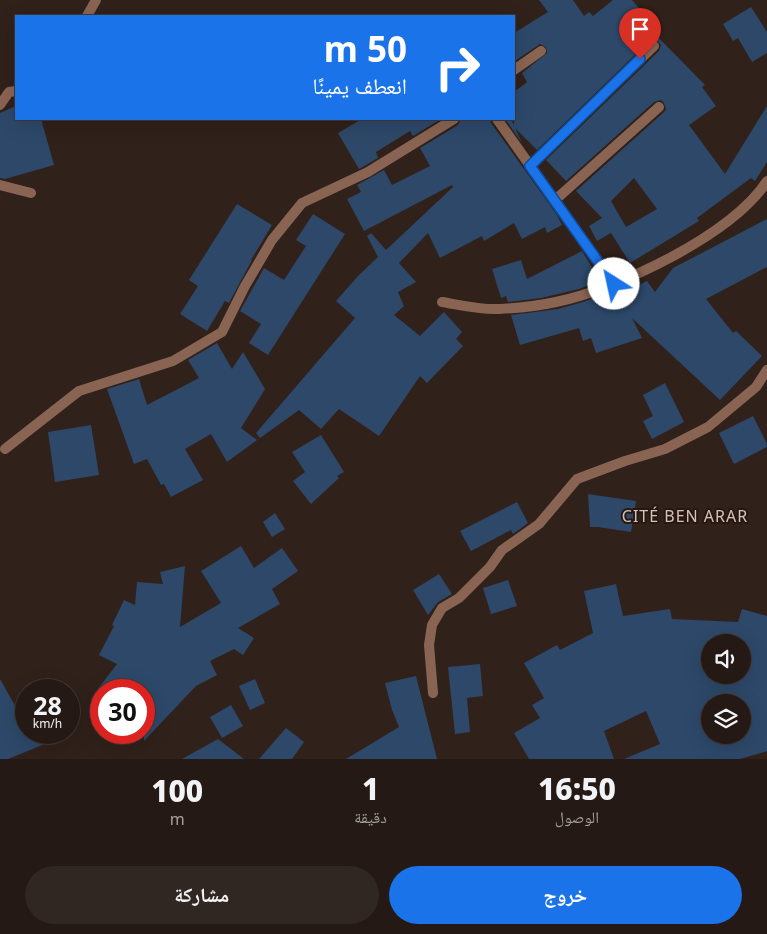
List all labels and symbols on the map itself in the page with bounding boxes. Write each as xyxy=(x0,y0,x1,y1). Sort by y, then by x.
pin xyxy=(619,8,661,59)
position arrow xyxy=(587,257,639,309)
district label: CITÉ BEN ARAR xyxy=(622,505,748,527)
speed limit sign: 30 xyxy=(90,679,155,744)

